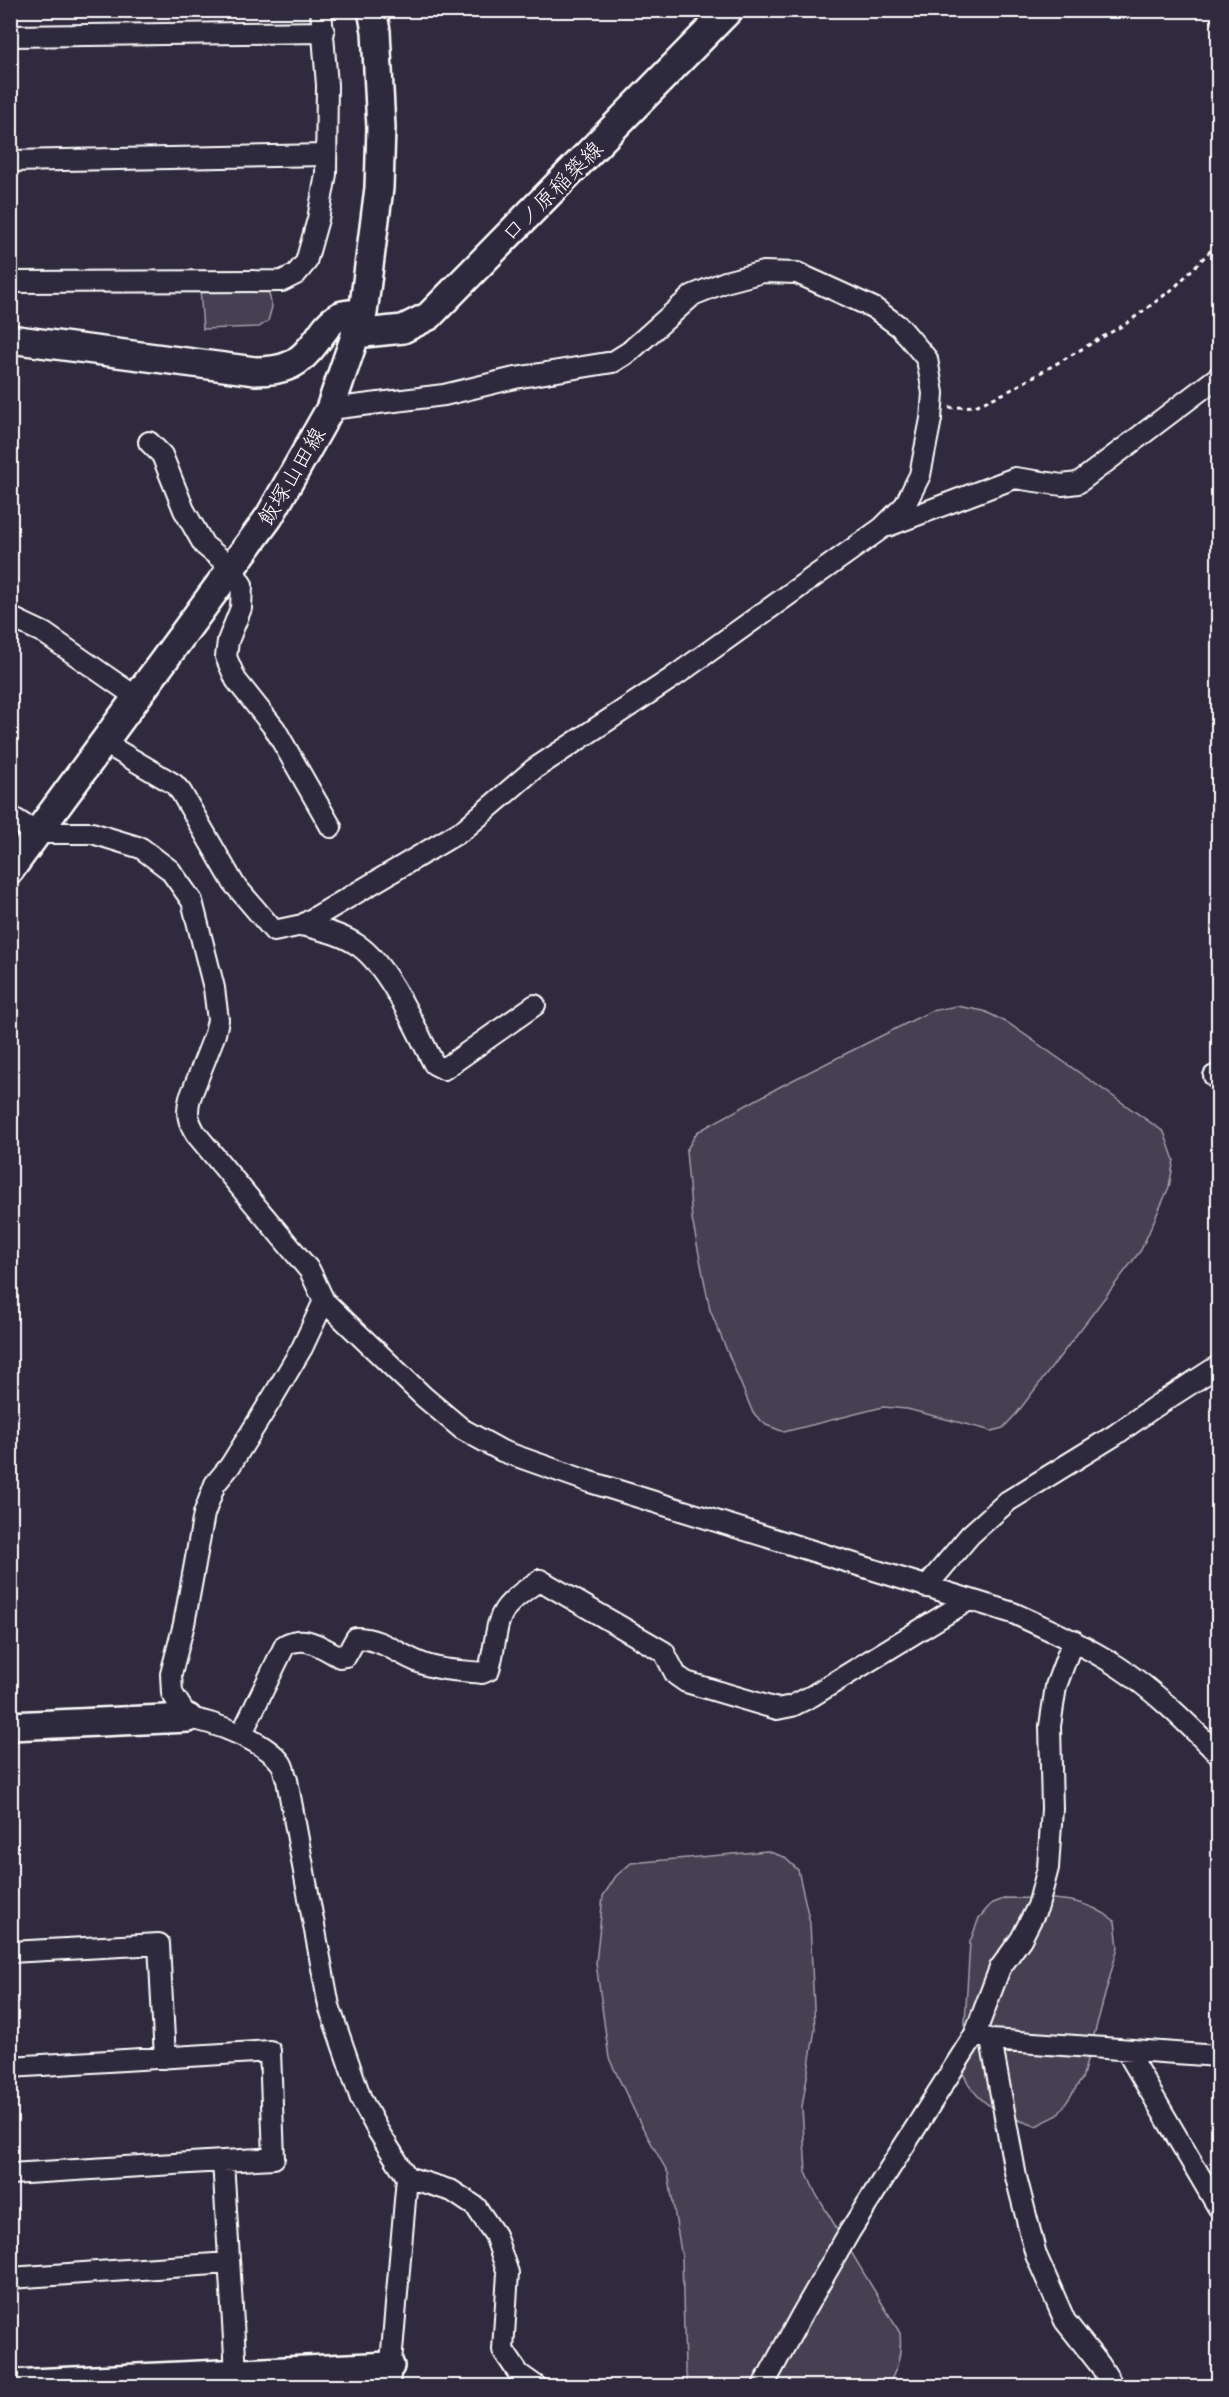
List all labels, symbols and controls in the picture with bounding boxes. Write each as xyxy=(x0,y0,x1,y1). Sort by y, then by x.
street label: 口ノ原稲築線 xyxy=(497,136,610,249)
street label: 飯塚山田線 xyxy=(252,423,333,531)

